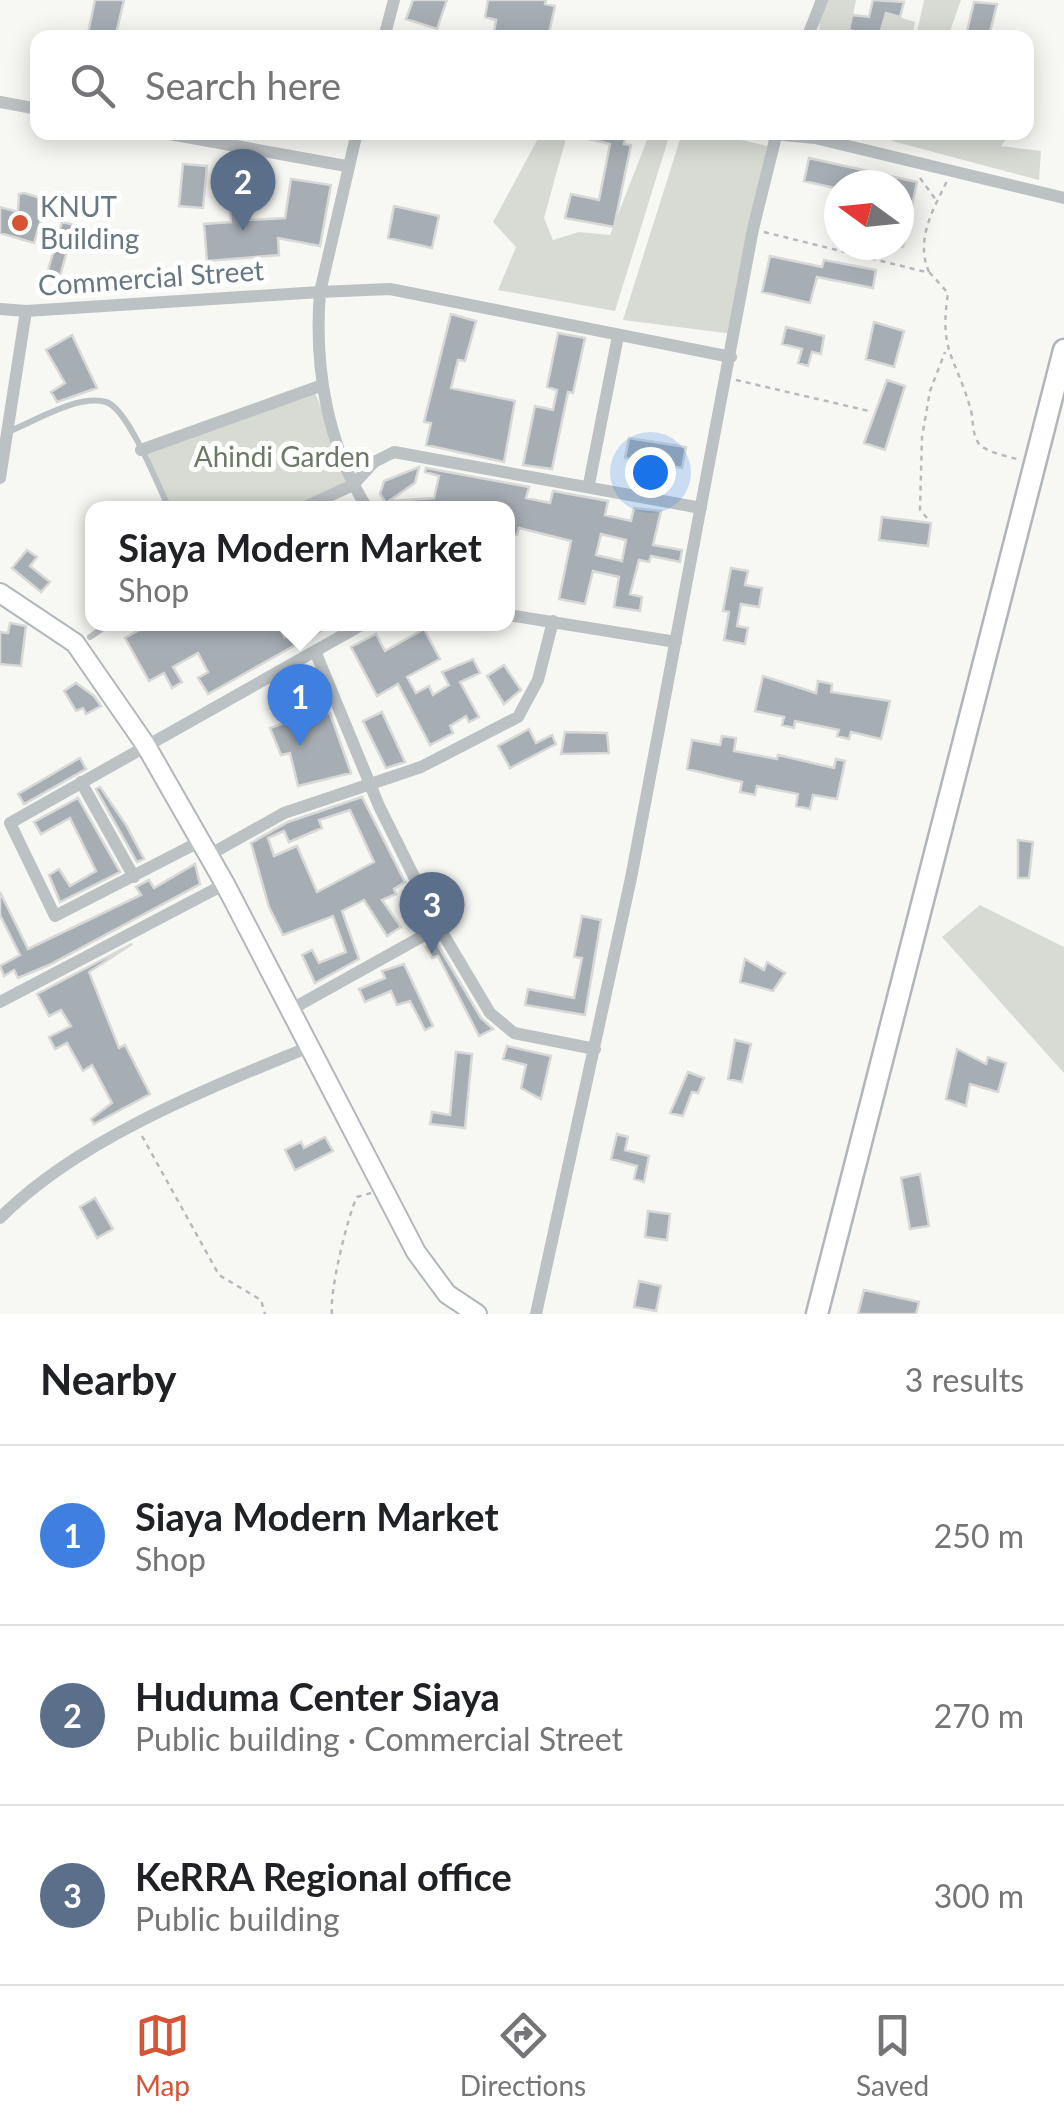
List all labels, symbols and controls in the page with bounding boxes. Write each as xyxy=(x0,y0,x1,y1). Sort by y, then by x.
search box xyxy=(30,30,1034,140)
icon: search xyxy=(65,58,120,113)
text: Search here xyxy=(145,62,341,108)
pin: 2 xyxy=(210,148,276,231)
north arrow xyxy=(824,170,914,260)
place label: KNUT Building xyxy=(40,189,139,255)
marker: KNUT Building xyxy=(9,212,31,234)
street label: Commercial Street xyxy=(37,252,265,302)
park label: Ahindi Garden xyxy=(194,439,370,473)
your location xyxy=(625,447,676,498)
popup xyxy=(85,501,515,631)
text: Siaya Modern Market xyxy=(118,524,482,570)
text: Shop xyxy=(118,570,189,609)
pin: 1 xyxy=(268,664,332,746)
pin: 3 xyxy=(400,872,464,954)
text: Nearby xyxy=(40,1354,177,1404)
text: 3 results xyxy=(905,1360,1024,1399)
text: Siaya Modern Market xyxy=(135,1493,499,1539)
text: 1 xyxy=(63,1516,82,1555)
text: 250 m xyxy=(934,1516,1024,1555)
text: Shop xyxy=(135,1539,206,1578)
text: Huduma Center Siaya xyxy=(135,1673,500,1719)
text: 2 xyxy=(63,1696,82,1735)
text: 270 m xyxy=(934,1696,1024,1735)
text: Public building · Commercial Street xyxy=(135,1719,623,1758)
text: KeRRA Regional office xyxy=(135,1853,512,1899)
text: 3 xyxy=(63,1876,82,1915)
text: 300 m xyxy=(934,1876,1024,1915)
text: Public building xyxy=(135,1899,340,1938)
tab: Map xyxy=(135,2008,190,2102)
tab: Directions xyxy=(460,2008,586,2102)
tab: Saved xyxy=(856,2008,929,2102)

